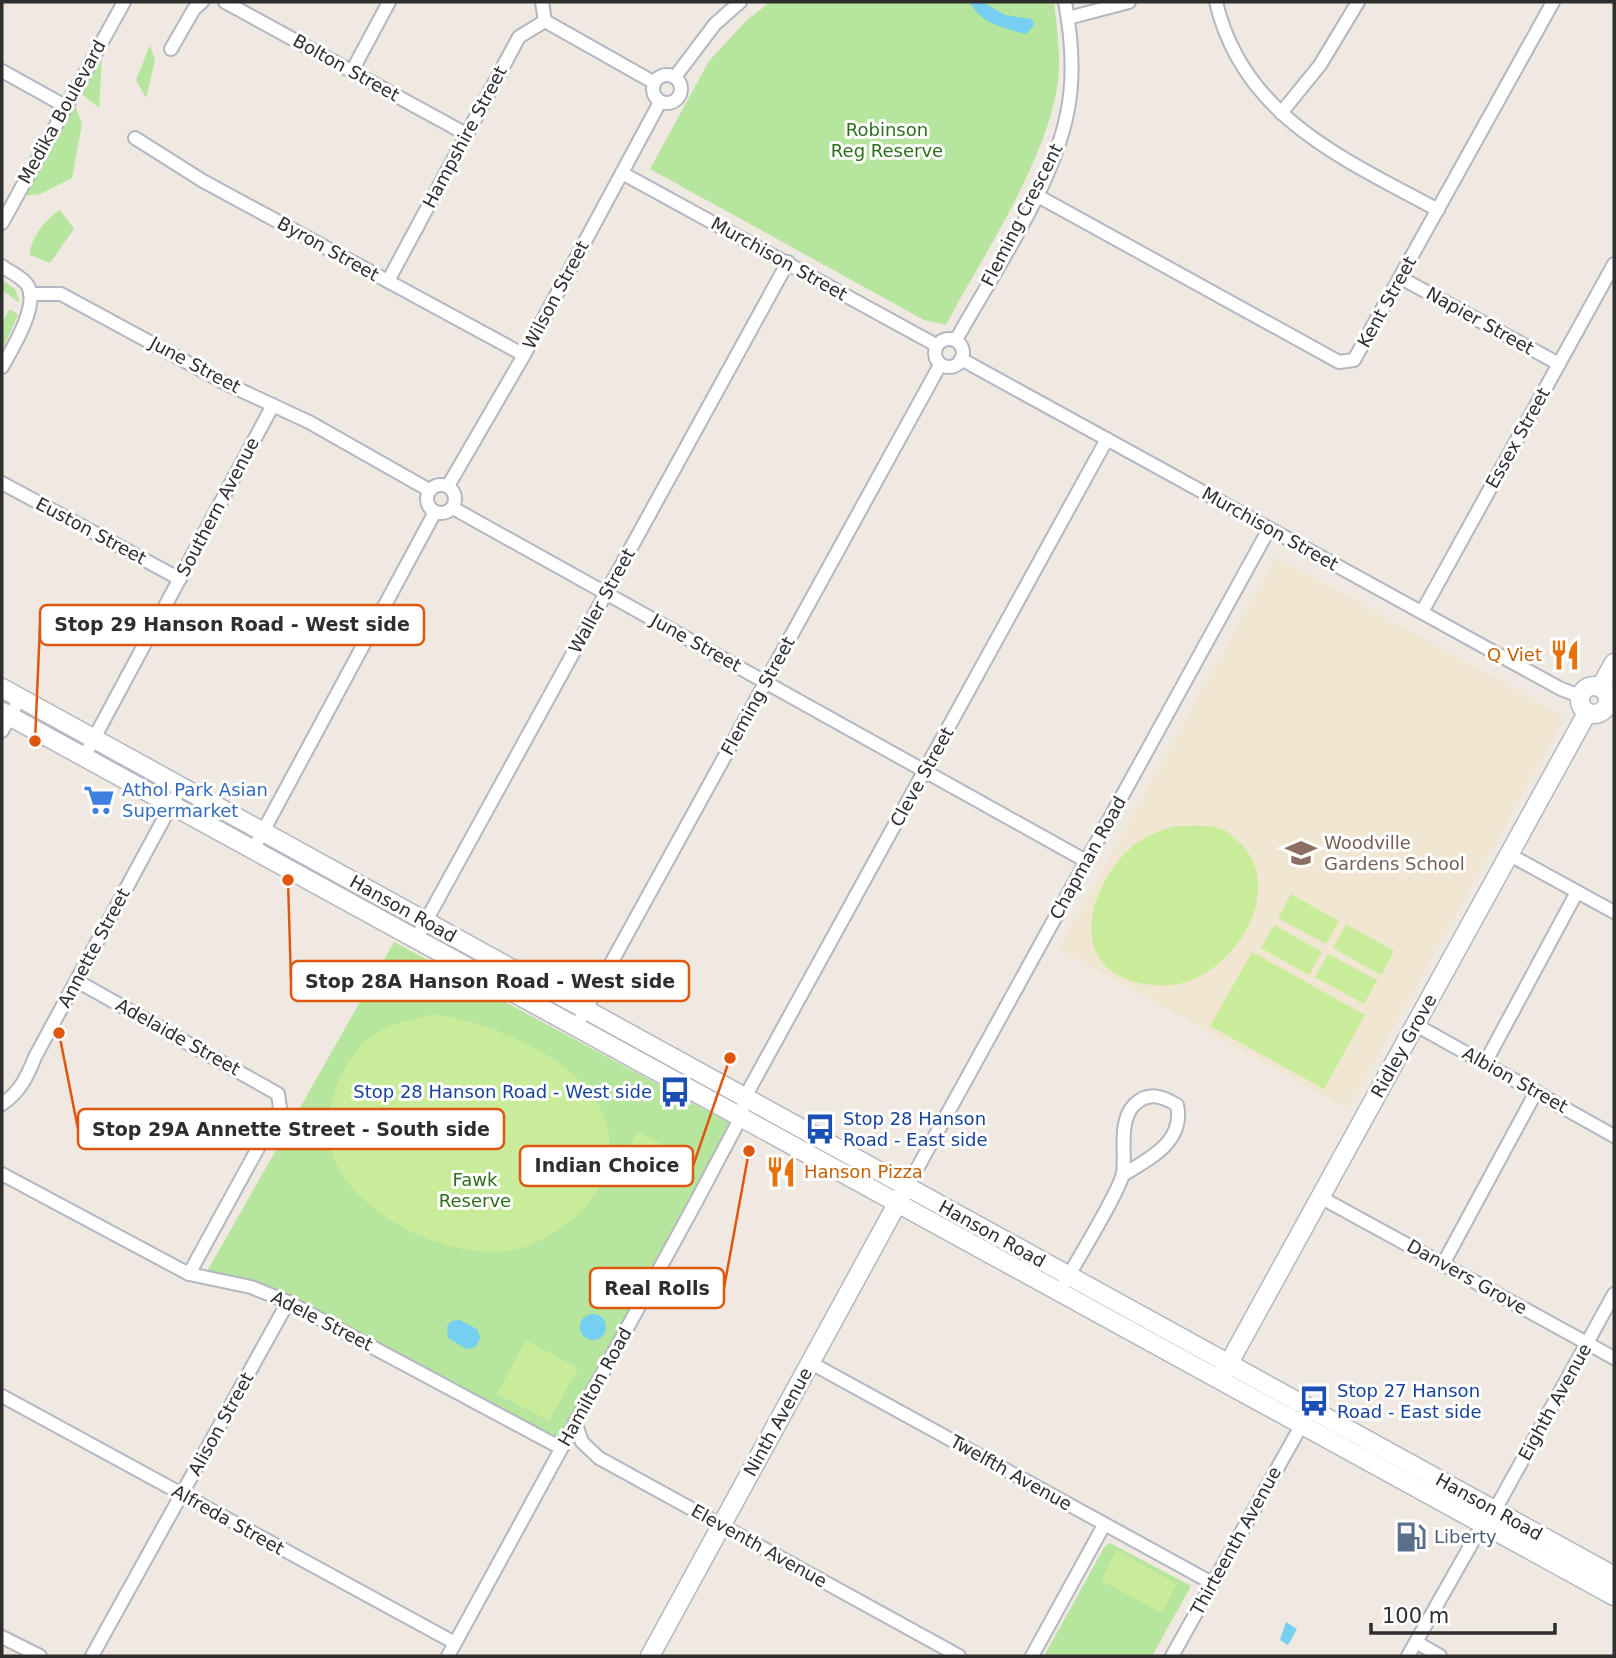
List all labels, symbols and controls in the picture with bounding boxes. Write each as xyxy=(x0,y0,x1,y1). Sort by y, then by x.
street label: Bolton Street xyxy=(289,30,403,105)
street label: Medika Boulevard xyxy=(13,36,110,187)
street label: Hampshire Street xyxy=(418,62,511,211)
park label: Robinson Reg Reserve xyxy=(831,119,943,161)
street label: Fleming Crescent xyxy=(977,140,1067,289)
street label: Byron Street xyxy=(274,212,383,285)
street label: Murchison Street xyxy=(707,212,851,305)
street label: Wilson Street xyxy=(518,237,593,353)
street label: Kent Street xyxy=(1353,253,1420,351)
street label: Napier Street xyxy=(1423,282,1538,359)
street label: June Street xyxy=(145,331,244,397)
street label: Essex Street xyxy=(1481,384,1554,492)
street label: Southern Avenue xyxy=(172,434,263,580)
street label: Murchison Street xyxy=(1198,482,1342,575)
street label: Euston Street xyxy=(32,493,150,568)
street label: Waller Street xyxy=(564,545,639,657)
callout: Stop 29 Hanson Road - West side xyxy=(40,605,424,645)
street label: June Street xyxy=(647,609,745,676)
text: Stop 29 Hanson Road - West side xyxy=(54,613,410,635)
street label: Fleming Street xyxy=(716,633,799,759)
restaurant icon: Q Viet xyxy=(1548,638,1582,672)
place label: Q Viet xyxy=(1487,644,1542,665)
street label: Cleve Street xyxy=(886,723,958,830)
place label: Athol Park Asian Supermarket xyxy=(122,779,268,821)
supermarket icon: Athol Park Asian Supermarket xyxy=(82,783,116,817)
street label: Chapman Road xyxy=(1045,793,1130,923)
place label: Woodville Gardens School xyxy=(1324,832,1465,874)
school or university icon: Woodville Gardens School xyxy=(1284,836,1318,870)
street label: Hanson Road xyxy=(346,871,460,947)
street label: Annette Street xyxy=(53,885,134,1011)
callout: Stop 28A Hanson Road - West side xyxy=(291,961,689,1001)
text: Stop 28A Hanson Road - West side xyxy=(305,970,675,992)
street label: Ridley Grove xyxy=(1366,990,1441,1101)
street label: Adelaide Street xyxy=(113,994,244,1079)
street label: Albion Street xyxy=(1459,1042,1571,1117)
bus stop icon: Stop 28 Hanson Road - West side xyxy=(658,1075,692,1109)
place label: Stop 28 Hanson Road - West side xyxy=(353,1081,652,1102)
place label: Stop 28 Hanson Road - East side xyxy=(843,1108,988,1150)
callout: Stop 29A Annette Street - South side xyxy=(78,1109,504,1149)
bus stop icon: Stop 28 Hanson Road - East side xyxy=(803,1112,837,1146)
text: Stop 29A Annette Street - South side xyxy=(92,1118,490,1140)
callout: Indian Choice xyxy=(520,1146,693,1186)
text: Indian Choice xyxy=(535,1154,679,1176)
restaurant icon: Hanson Pizza xyxy=(764,1155,798,1189)
place label: Hanson Pizza xyxy=(804,1161,923,1182)
park label: Fawk Reserve xyxy=(439,1169,511,1211)
street label: Hanson Road xyxy=(935,1196,1049,1272)
street label: Danvers Grove xyxy=(1403,1235,1531,1318)
callout: Real Rolls xyxy=(590,1268,724,1308)
text: Real Rolls xyxy=(604,1277,710,1299)
street label: Adele Street xyxy=(268,1286,376,1355)
street label: Hamilton Road xyxy=(553,1324,636,1450)
street label: Eighth Avenue xyxy=(1514,1340,1595,1464)
street label: Ninth Avenue xyxy=(739,1364,816,1480)
street label: Alison Street xyxy=(184,1369,258,1479)
place label: Stop 27 Hanson Road - East side xyxy=(1337,1380,1482,1422)
bus stop icon: Stop 27 Hanson Road - East side xyxy=(1297,1384,1331,1418)
street label: Twelfth Avenue xyxy=(946,1430,1076,1515)
street label: Thirteenth Avenue xyxy=(1186,1463,1285,1620)
street label: Hanson Road xyxy=(1432,1469,1546,1545)
street label: Alfreda Street xyxy=(169,1480,288,1559)
street label: Eleventh Avenue xyxy=(688,1500,831,1592)
fuel station icon: Liberty xyxy=(1394,1520,1428,1554)
place label: Liberty xyxy=(1434,1526,1497,1547)
scale bar xyxy=(1371,1592,1555,1636)
text: 100 m xyxy=(1382,1604,1449,1628)

